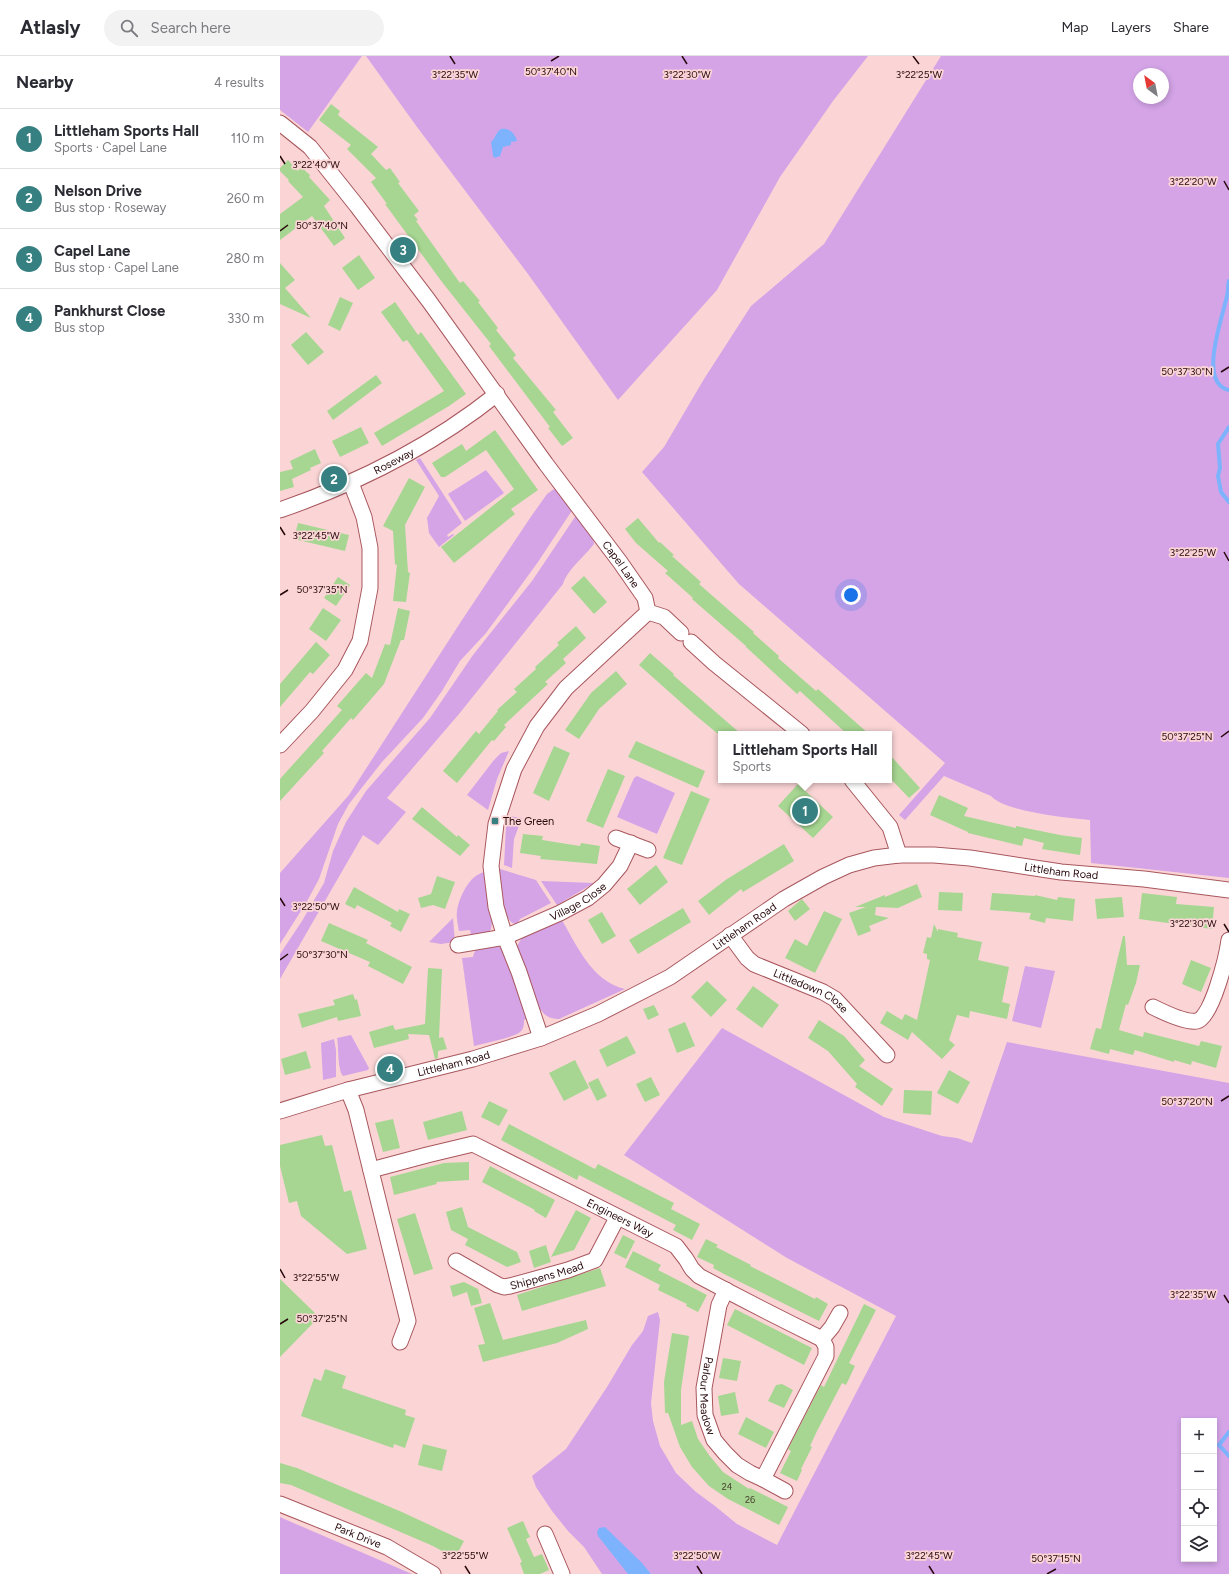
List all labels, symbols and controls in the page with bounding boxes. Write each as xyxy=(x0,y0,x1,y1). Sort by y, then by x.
search box xyxy=(104,10,384,46)
text: Atlasly xyxy=(20,16,80,39)
icon: search xyxy=(118,17,140,39)
text: Search here xyxy=(150,19,231,37)
text: Map xyxy=(1061,19,1089,36)
text: Layers xyxy=(1111,19,1151,36)
text: Share xyxy=(1173,19,1209,36)
text: 50°37'40"N xyxy=(525,65,577,78)
text: 3°22'35"W xyxy=(432,68,479,81)
text: 3°22'30"W xyxy=(664,68,711,81)
text: 3°22'25"W xyxy=(896,68,943,81)
north arrow xyxy=(1133,68,1169,104)
text: Nearby xyxy=(16,72,74,92)
text: 4 results xyxy=(214,75,264,90)
text: Littleham Sports Hall xyxy=(54,122,199,140)
text: 1 xyxy=(26,131,32,146)
text: 110 m xyxy=(231,131,264,146)
text: Sports · Capel Lane xyxy=(54,140,167,155)
text: 3°22'40"W xyxy=(292,158,340,171)
text: 3°22'20"W xyxy=(1169,175,1217,188)
text: Nelson Drive xyxy=(54,182,142,200)
text: 2 xyxy=(25,191,33,206)
text: 260 m xyxy=(227,191,264,206)
text: Bus stop · Roseway xyxy=(54,200,166,215)
text: 50°37'40"N xyxy=(296,219,348,232)
pin: 3 xyxy=(390,235,416,265)
text: Capel Lane xyxy=(54,242,130,260)
text: 3 xyxy=(25,251,33,266)
text: 280 m xyxy=(226,251,264,266)
text: Bus stop · Capel Lane xyxy=(54,260,179,275)
text: Pankhurst Close xyxy=(54,302,165,320)
text: 4 xyxy=(25,311,33,326)
text: 330 m xyxy=(227,311,264,326)
text: Bus stop xyxy=(54,320,105,335)
text: 50°37'30"N xyxy=(1161,365,1213,378)
street label: Roseway xyxy=(371,445,417,477)
pin: 2 xyxy=(321,464,347,494)
text: 3°22'45"W xyxy=(292,529,340,542)
street label: Capel Lane xyxy=(600,538,642,590)
text: 3°22'25"W xyxy=(1170,546,1217,559)
text: 50°37'35"N xyxy=(297,583,347,596)
your location xyxy=(841,585,861,605)
text: 50°37'25"N xyxy=(1162,730,1212,743)
popup xyxy=(718,731,892,783)
text: Littleham Sports Hall xyxy=(733,741,877,759)
text: Sports xyxy=(733,759,771,774)
pin: 1 xyxy=(792,796,818,826)
place label: The Green xyxy=(503,815,554,828)
marker: The Green xyxy=(490,816,500,826)
street label: Littleham Road xyxy=(1023,860,1099,882)
street label: Village Close xyxy=(548,879,609,923)
text: 3°22'50"W xyxy=(292,900,340,913)
street label: Littleham Road xyxy=(710,900,779,952)
text: 3°22'30"W xyxy=(1170,917,1217,930)
text: 50°37'30"N xyxy=(296,948,348,961)
street label: Littledown Close xyxy=(772,966,851,1015)
street label: Littleham Road xyxy=(416,1048,491,1079)
pin: 4 xyxy=(377,1054,403,1084)
text: 50°37'20"N xyxy=(1161,1095,1213,1108)
street label: Engineers Way xyxy=(585,1196,656,1240)
street label: Shippens Mead xyxy=(509,1258,585,1292)
text: 3°22'55"W xyxy=(293,1271,340,1284)
text: 3°22'35"W xyxy=(1170,1288,1217,1301)
text: 50°37'25"N xyxy=(297,1312,347,1325)
street label: Parlour Meadow xyxy=(697,1356,718,1437)
map controls xyxy=(1181,1418,1217,1562)
button: + xyxy=(1181,1418,1217,1454)
button: − xyxy=(1181,1454,1217,1490)
house number: 24 xyxy=(722,1481,733,1492)
button: locate xyxy=(1181,1490,1217,1526)
house number: 26 xyxy=(745,1494,755,1505)
street label: Park Drive xyxy=(333,1520,383,1551)
button: layers xyxy=(1181,1526,1217,1562)
text: 3°22'55"W xyxy=(442,1549,489,1562)
text: 3°22'50"W xyxy=(673,1549,721,1562)
text: 3°22'45"W xyxy=(905,1549,953,1562)
text: 50°37'15"N xyxy=(1031,1552,1081,1565)

